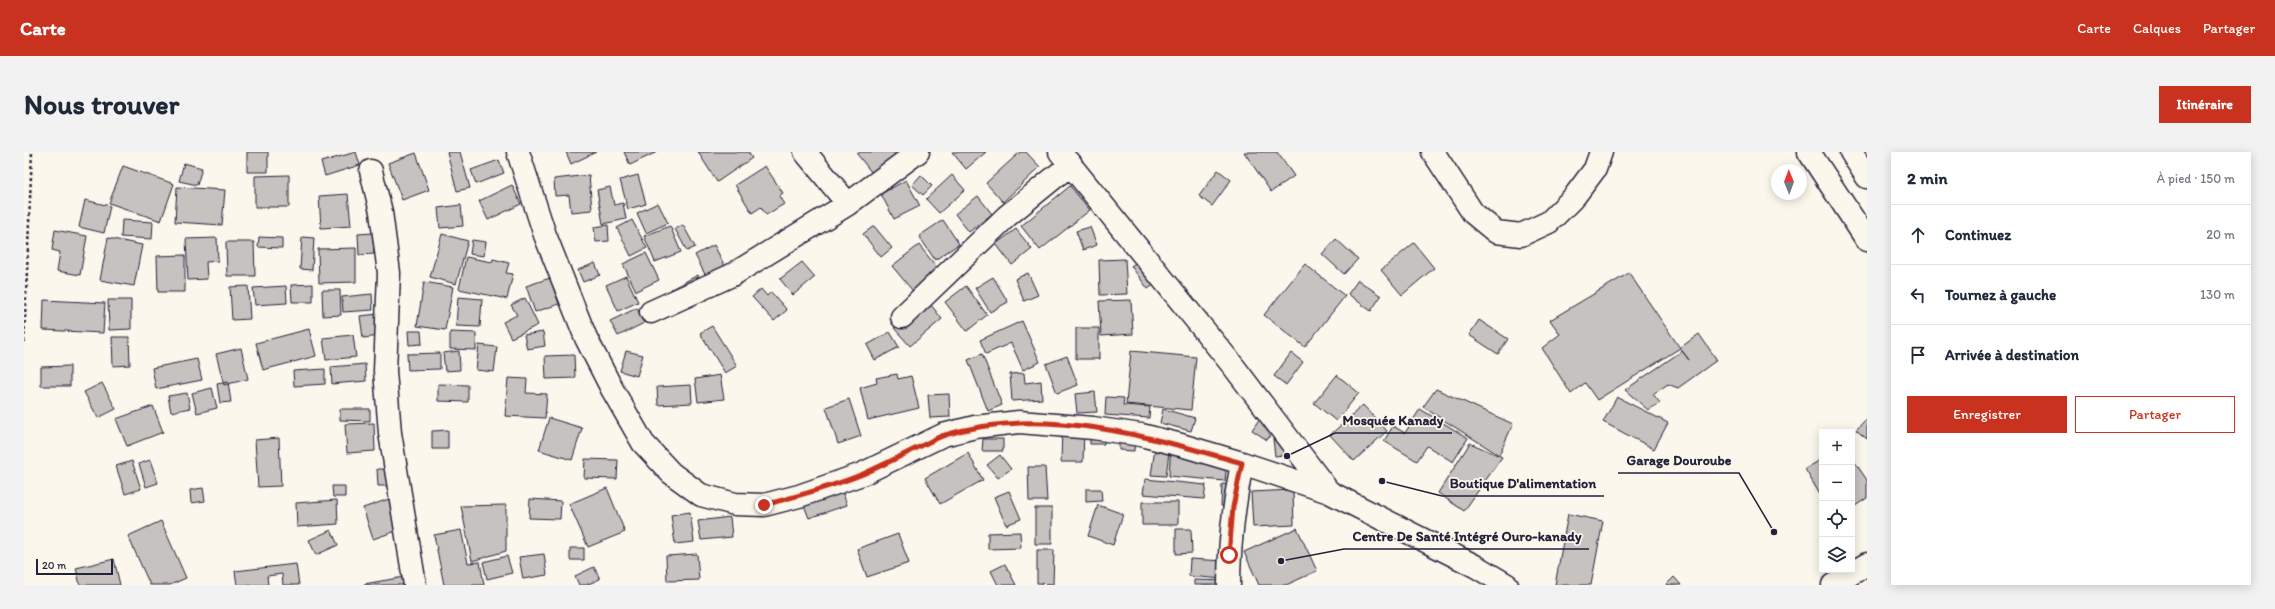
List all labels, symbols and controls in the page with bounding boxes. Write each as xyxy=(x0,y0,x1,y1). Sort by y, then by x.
text: Carte xyxy=(20,17,66,40)
text: Carte xyxy=(2077,20,2111,37)
text: Calques xyxy=(2133,20,2181,37)
text: Partager xyxy=(2203,20,2255,37)
button: Itinéraire xyxy=(2159,86,2251,123)
text: Nous trouver xyxy=(24,87,179,121)
north arrow xyxy=(1771,164,1807,200)
text: 2 min xyxy=(1907,168,1947,188)
text: À pied · 150 m xyxy=(2157,171,2235,186)
icon: ahead xyxy=(1907,224,1929,246)
text: Continuez xyxy=(1945,226,2011,244)
text: 20 m xyxy=(2206,227,2235,242)
icon: left xyxy=(1907,284,1929,306)
text: Tournez à gauche xyxy=(1945,286,2056,304)
text: 130 m xyxy=(2200,287,2235,302)
icon: arrive xyxy=(1907,344,1929,366)
text: Arrivée à destination xyxy=(1945,346,2079,364)
button: Enregistrer xyxy=(1907,396,2067,433)
button: Partager xyxy=(2075,396,2235,433)
callout: Mosquée Kanady xyxy=(1335,407,1452,433)
text: Mosquée Kanady xyxy=(1343,412,1444,429)
map controls xyxy=(1819,429,1855,573)
button: + xyxy=(1819,429,1855,465)
callout: Garage Douroube xyxy=(1618,447,1739,473)
text: Garage Douroube xyxy=(1627,452,1732,469)
button: − xyxy=(1819,465,1855,501)
callout: Boutique D'alimentation xyxy=(1442,470,1604,496)
text: Boutique D'alimentation xyxy=(1450,475,1596,492)
route end xyxy=(755,496,773,514)
button: locate xyxy=(1819,501,1855,537)
callout: Centre De Santé Intégré Ouro-kanady xyxy=(1344,523,1589,549)
text: Centre De Santé Intégré Ouro-kanady xyxy=(1352,528,1582,545)
button: layers xyxy=(1819,537,1855,573)
route start xyxy=(1220,546,1238,564)
scale bar xyxy=(36,557,113,576)
text: 20 m xyxy=(42,559,66,572)

